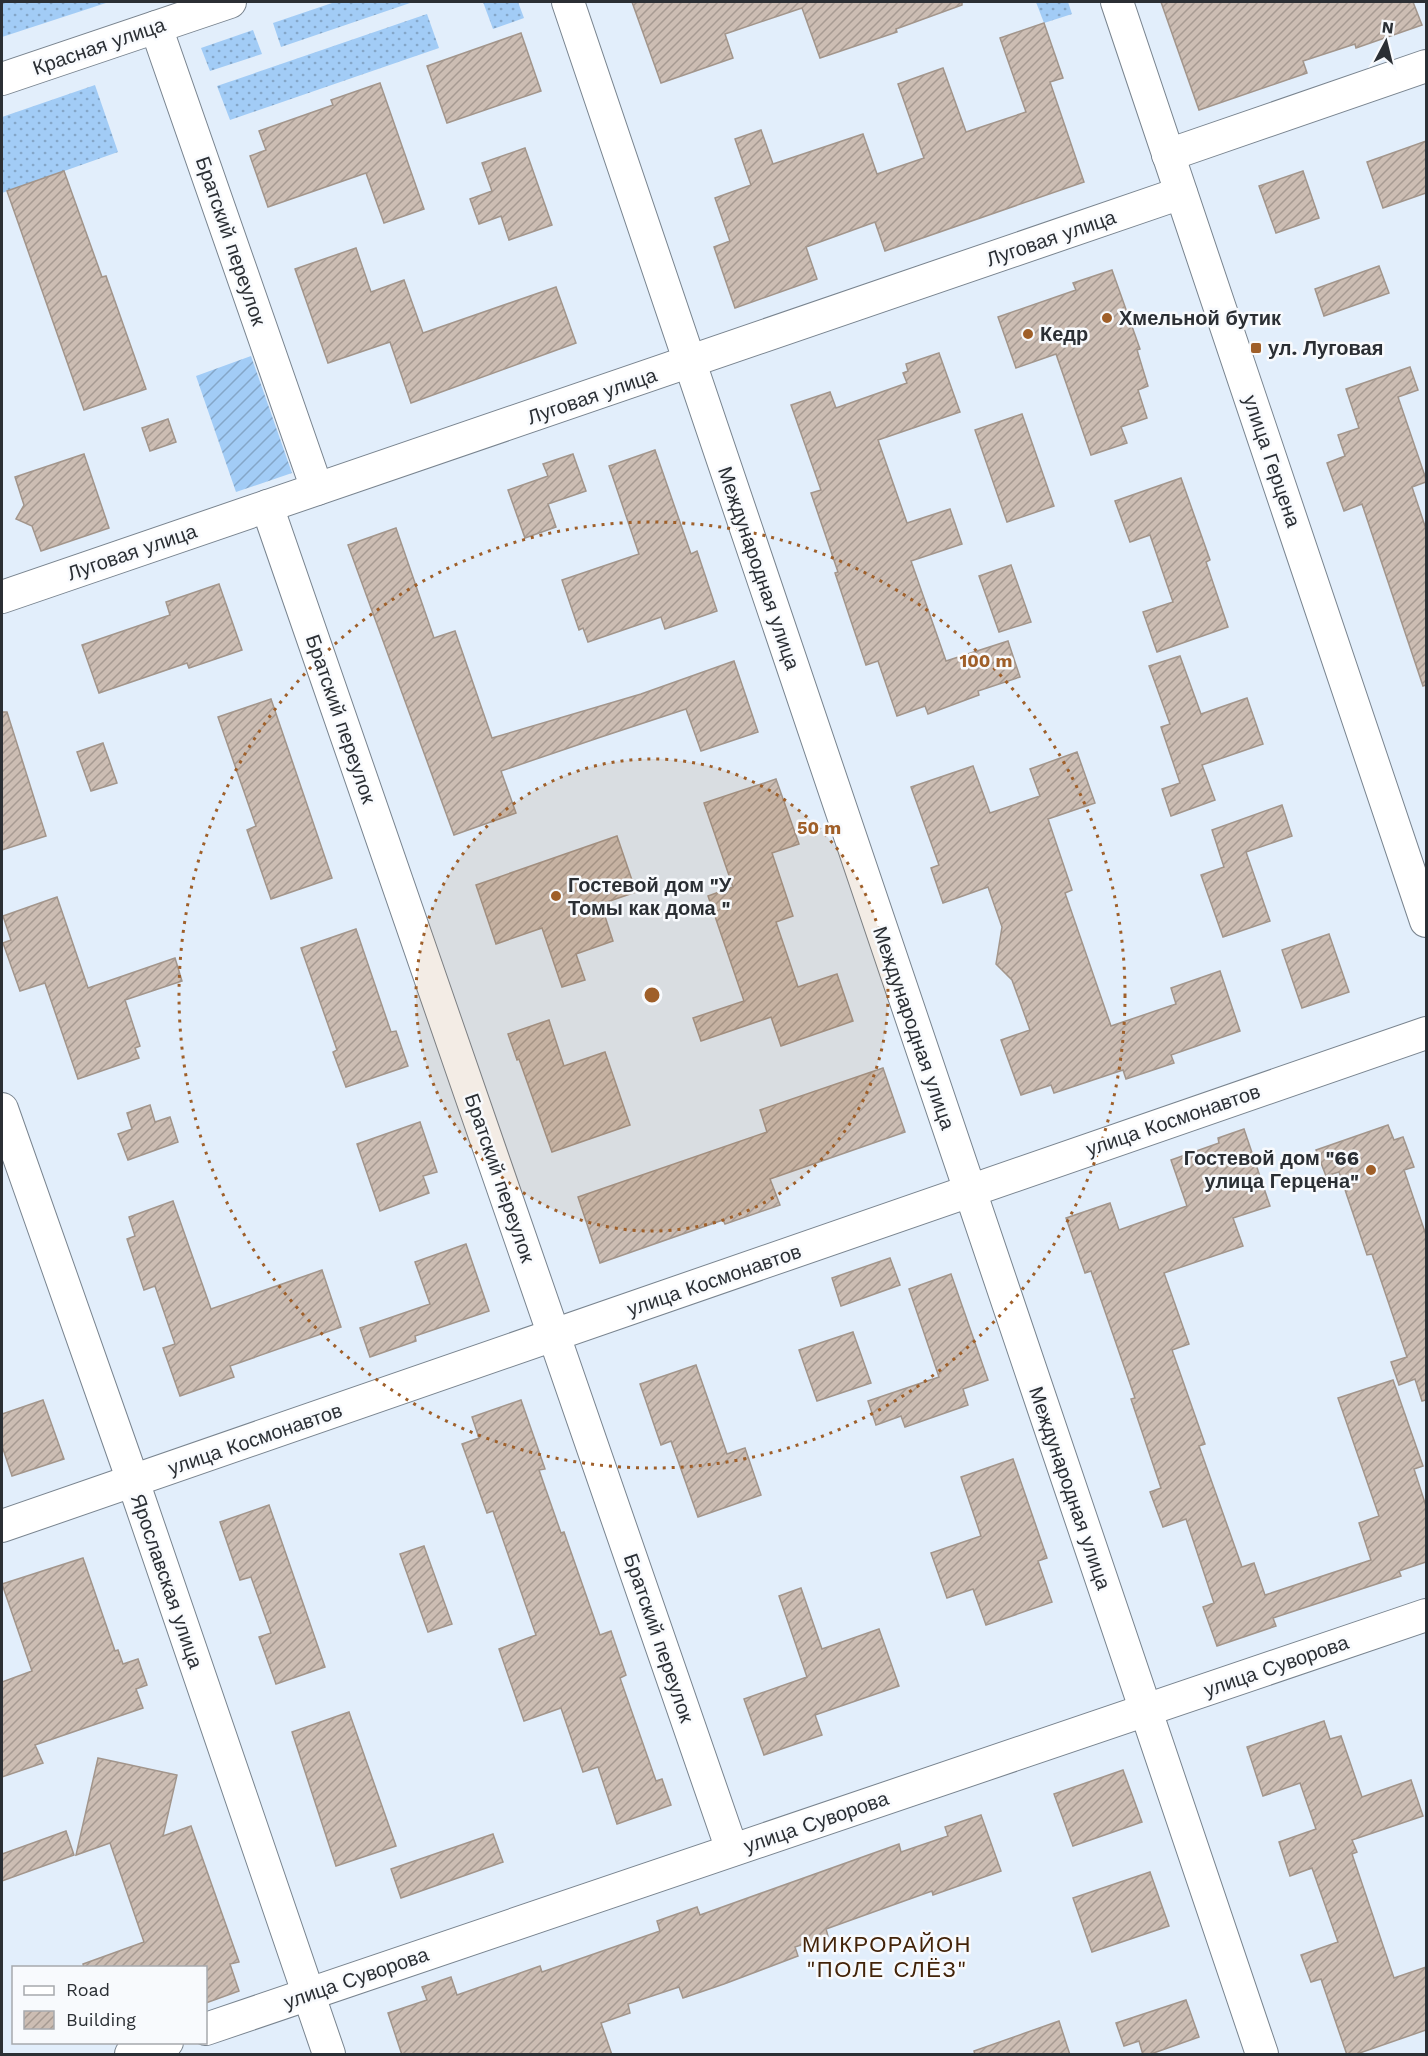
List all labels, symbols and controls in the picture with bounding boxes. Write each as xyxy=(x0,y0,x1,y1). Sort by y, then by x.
street label: Красная улица xyxy=(30,12,169,80)
north arrow xyxy=(1356,12,1416,72)
text: N xyxy=(1381,17,1395,38)
street label: Братский переулок xyxy=(191,153,271,329)
street label: Луговая улица xyxy=(983,204,1120,271)
place label: Хмельной бутик xyxy=(1119,306,1282,330)
marker: Хмельной бутик xyxy=(1100,311,1114,325)
place label: Кедр xyxy=(1040,322,1088,346)
marker: Кедр xyxy=(1021,327,1035,341)
place label: ул. Луговая xyxy=(1268,336,1383,360)
marker: ул. Луговая xyxy=(1249,341,1263,355)
street label: Луговая улица xyxy=(524,362,661,429)
street label: улица Герцена xyxy=(1238,392,1306,531)
street label: Международная улица xyxy=(713,463,805,674)
street label: Луговая улица xyxy=(64,518,201,585)
street label: Братский переулок xyxy=(301,631,381,807)
text: 100 m xyxy=(959,650,1013,671)
text: 50 m xyxy=(797,817,841,838)
place label: Гостевой дом "У Томы как дома " xyxy=(568,873,732,920)
marker: Гостевой дом "У Томы как дома " xyxy=(549,889,563,903)
street label: Международная улица xyxy=(868,923,960,1134)
centre of rings xyxy=(642,985,662,1005)
street label: улица Космонавтов xyxy=(1083,1079,1263,1161)
street label: Братский переулок xyxy=(460,1090,540,1266)
place label: Гостевой дом "66 улица Герцена" xyxy=(1184,1146,1359,1193)
marker: Гостевой дом "66 улица Герцена" xyxy=(1364,1163,1378,1177)
street label: улица Космонавтов xyxy=(624,1239,804,1321)
street label: Международная улица xyxy=(1024,1383,1116,1594)
street label: улица Космонавтов xyxy=(165,1398,345,1480)
street label: Ярославская улица xyxy=(126,1491,208,1672)
street label: Братский переулок xyxy=(619,1550,699,1726)
street label: улица Суворова xyxy=(1200,1630,1352,1702)
street label: улица Суворова xyxy=(740,1786,892,1858)
district label: МИКРОРАЙОН "ПОЛЕ СЛЁЗ" xyxy=(802,1932,972,1982)
street label: улица Суворова xyxy=(280,1942,432,2014)
legend xyxy=(12,1966,207,2044)
text: Road xyxy=(66,1979,110,2000)
text: Building xyxy=(66,2009,136,2030)

